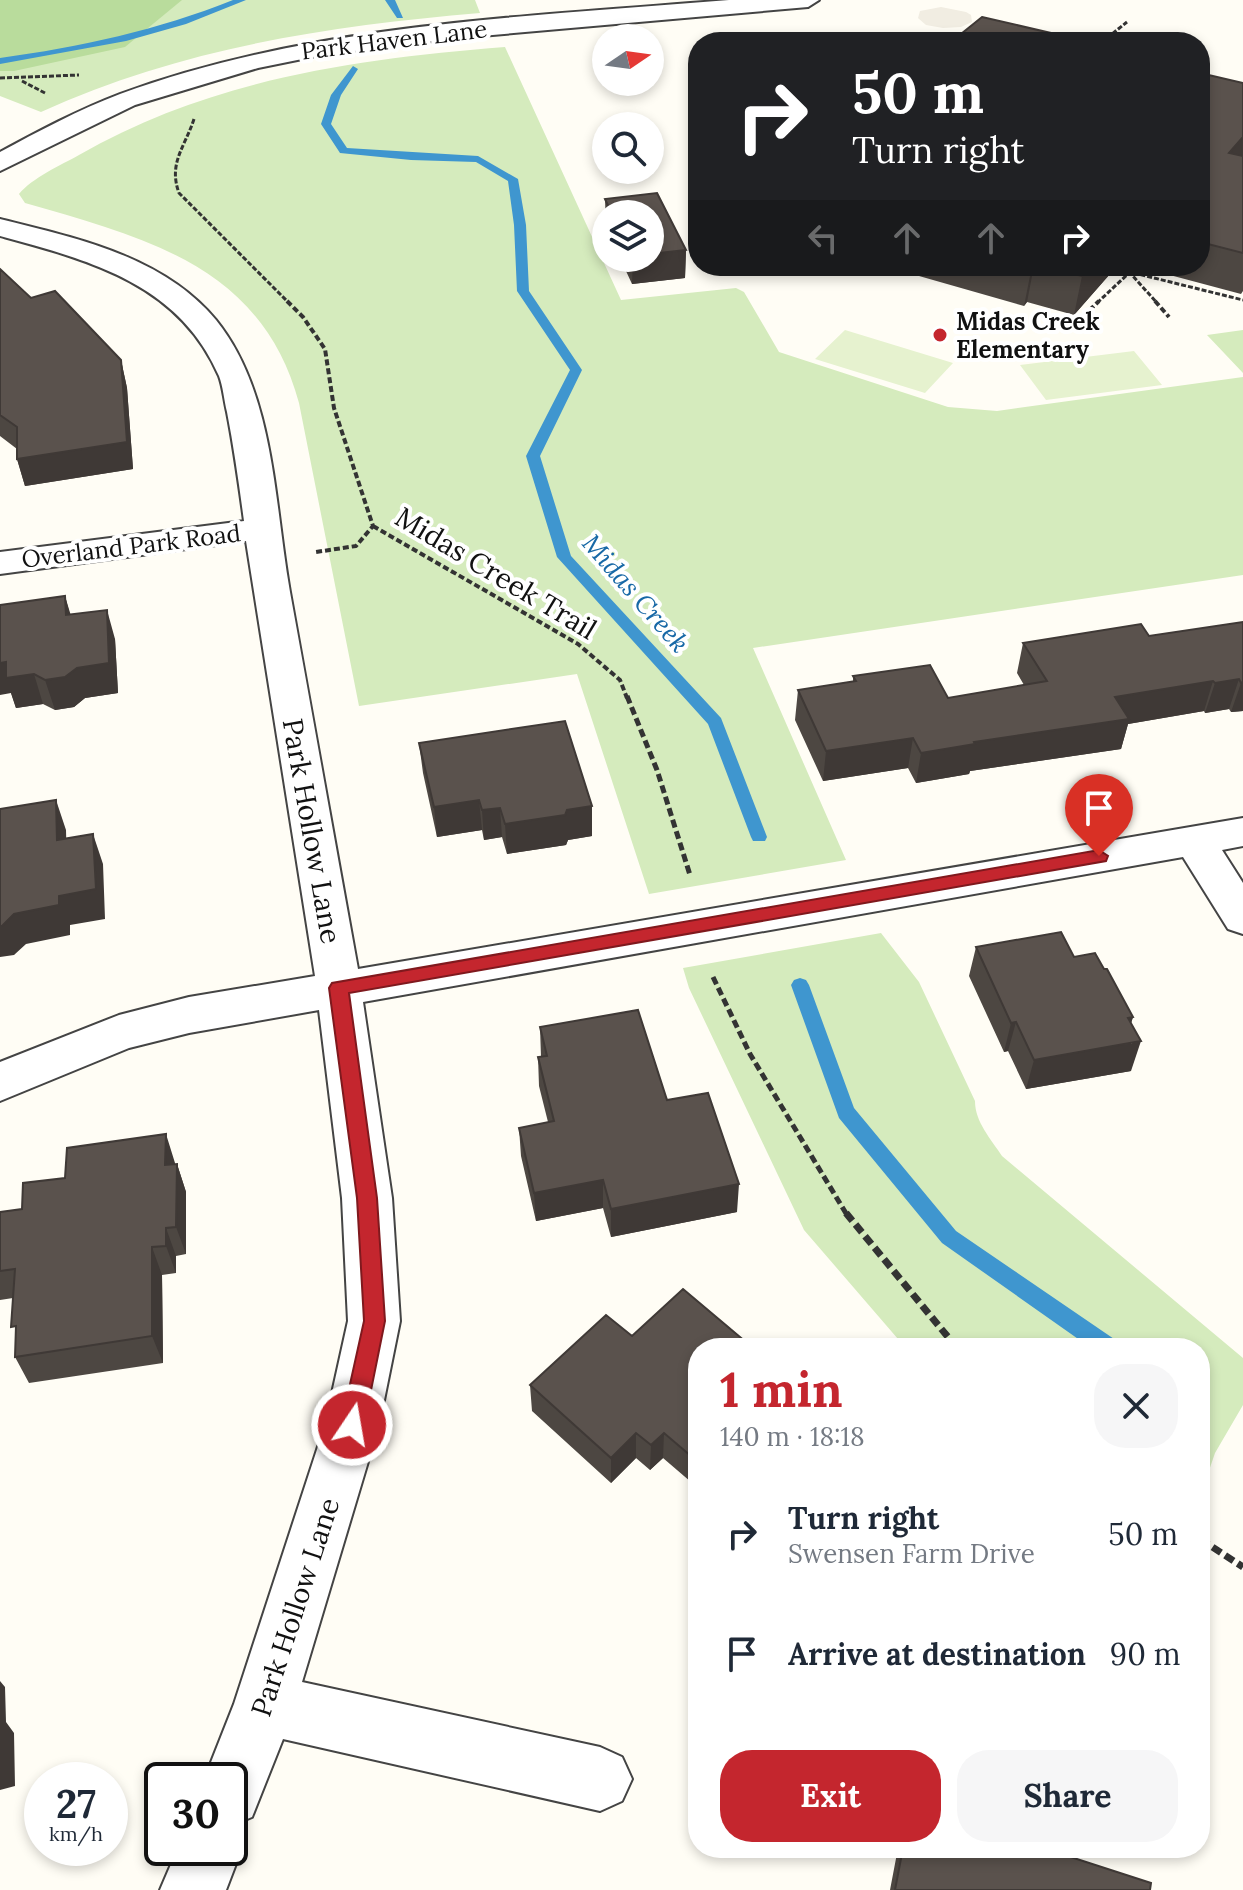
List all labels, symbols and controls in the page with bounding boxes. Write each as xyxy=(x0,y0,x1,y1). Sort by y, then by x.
street label: Park Haven Lane xyxy=(299,13,489,67)
north arrow xyxy=(592,24,664,96)
map controls xyxy=(592,24,664,272)
text: 50 m xyxy=(852,57,984,128)
icon: right xyxy=(720,64,824,168)
button: search xyxy=(592,112,664,184)
text: Turn right xyxy=(852,127,1025,173)
button: layers xyxy=(592,200,664,272)
icon: left xyxy=(801,216,845,260)
icon: ahead xyxy=(885,216,929,260)
icon: ahead xyxy=(969,216,1013,260)
icon: right xyxy=(1053,216,1097,260)
place label: Midas Creek Elementary xyxy=(956,306,1100,365)
marker: Midas Creek Elementary xyxy=(931,326,949,344)
street label: Midas Creek Trail xyxy=(389,499,603,647)
street label: Overland Park Road xyxy=(20,517,242,575)
water label: Midas Creek xyxy=(575,527,697,659)
street label: Park Hollow Lane xyxy=(274,716,350,946)
pin xyxy=(1065,774,1133,856)
icon: arrive xyxy=(1077,786,1121,830)
text: 1 min xyxy=(720,1359,843,1420)
button: close xyxy=(1094,1364,1178,1448)
position arrow xyxy=(310,1383,394,1467)
text: 140 m · 18:18 xyxy=(720,1420,865,1453)
street label: Park Hollow Lane xyxy=(243,1493,347,1721)
text: Turn right xyxy=(788,1499,939,1537)
icon: right xyxy=(720,1512,764,1556)
text: 50 m xyxy=(1108,1515,1178,1553)
text: Swensen Farm Drive xyxy=(788,1537,1035,1570)
icon: arrive xyxy=(720,1632,764,1676)
text: Arrive at destination xyxy=(788,1635,1086,1673)
text: 90 m xyxy=(1110,1635,1181,1673)
button: Exit xyxy=(720,1750,941,1842)
button: Share xyxy=(957,1750,1178,1842)
speed limit sign: 30 xyxy=(144,1762,248,1866)
text: 27 xyxy=(56,1778,96,1829)
text: km/h xyxy=(49,1821,103,1846)

